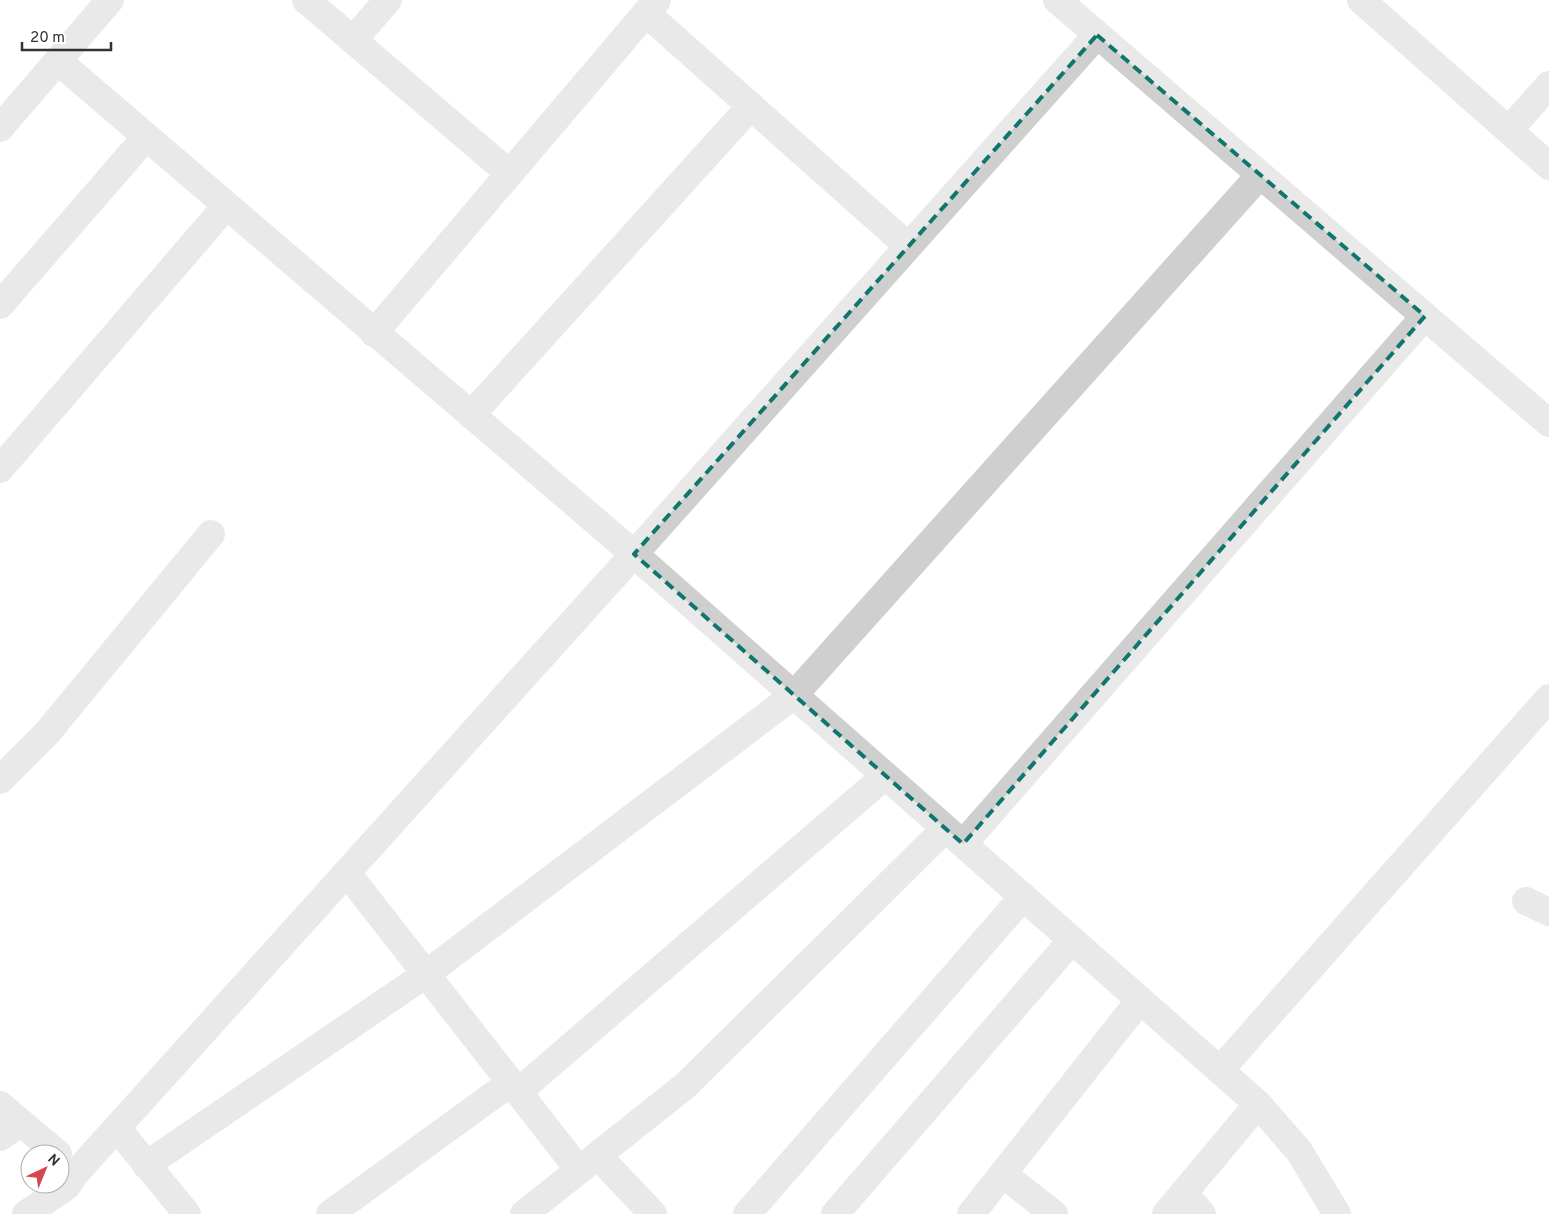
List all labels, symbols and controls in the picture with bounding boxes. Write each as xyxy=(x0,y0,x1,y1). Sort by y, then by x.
scale bar xyxy=(22,20,111,52)
text: 20 m xyxy=(30,29,65,48)
north arrow xyxy=(20,1144,70,1194)
text: N xyxy=(43,1151,63,1170)

